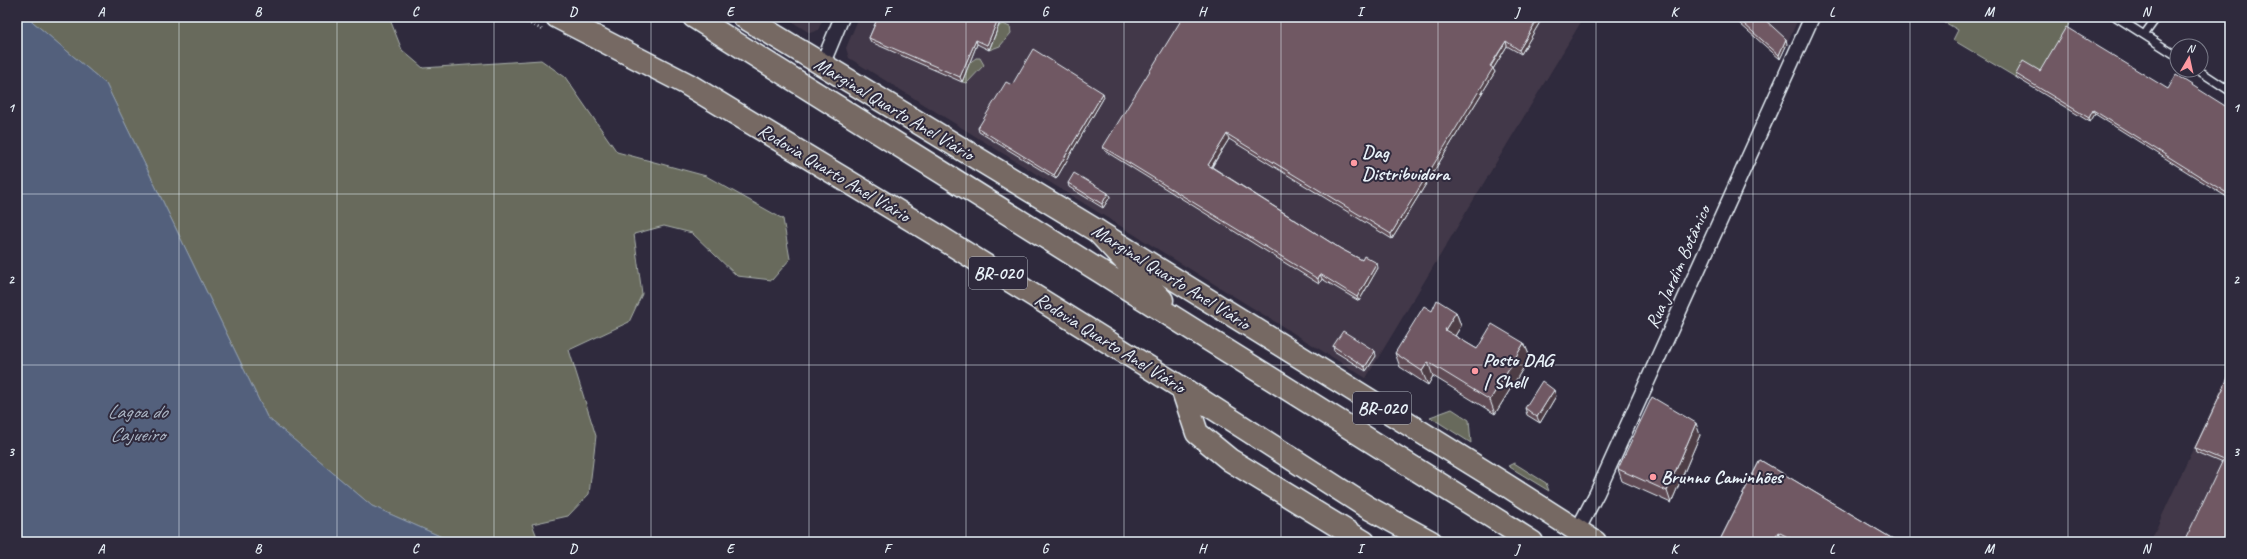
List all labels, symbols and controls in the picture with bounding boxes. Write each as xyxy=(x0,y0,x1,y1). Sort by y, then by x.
text: A xyxy=(98,4,106,20)
text: B xyxy=(255,4,263,20)
text: C xyxy=(412,4,420,20)
text: D xyxy=(569,4,578,20)
text: E xyxy=(727,4,736,20)
text: F xyxy=(884,4,893,20)
text: G xyxy=(1042,4,1050,20)
text: H xyxy=(1198,4,1208,20)
text: I xyxy=(1357,4,1366,20)
text: J xyxy=(1514,4,1521,20)
text: K xyxy=(1671,4,1681,20)
text: L xyxy=(1829,4,1836,20)
text: M xyxy=(1984,4,1995,20)
text: N xyxy=(2142,4,2153,20)
north arrow xyxy=(2169,38,2209,78)
text: N xyxy=(2186,41,2197,56)
street label: Marginal Quarto Anel Viário xyxy=(810,52,980,167)
text: 1 xyxy=(8,100,16,116)
text: 1 xyxy=(2233,100,2241,116)
street label: Rodovia Quarto Anel Viário xyxy=(754,118,916,229)
place label: Dag Distribuidora xyxy=(1362,140,1451,186)
marker: Dag Distribuidora xyxy=(1349,158,1359,168)
street label: Rua Jardim Botânico xyxy=(1640,200,1717,332)
street label: Marginal Quarto Anel Viário xyxy=(1087,219,1257,337)
road number: BR-020 xyxy=(969,257,1027,289)
text: 2 xyxy=(8,272,15,288)
text: 2 xyxy=(2233,272,2240,288)
street label: Rodovia Quarto Anel Viário xyxy=(1030,287,1192,400)
place label: Posto DAG | Shell xyxy=(1483,348,1556,394)
marker: Posto DAG | Shell xyxy=(1470,366,1480,376)
road number: BR-020 xyxy=(1353,392,1411,424)
water label: Lagoa do Cajueiro xyxy=(107,399,170,447)
text: 3 xyxy=(8,444,15,460)
text: 3 xyxy=(2233,444,2240,460)
place label: Brunno Caminhões xyxy=(1661,465,1785,489)
marker: Brunno Caminhões xyxy=(1648,472,1658,482)
text: A xyxy=(98,541,106,557)
text: B xyxy=(255,541,263,557)
text: C xyxy=(412,541,420,557)
text: D xyxy=(569,541,578,557)
text: E xyxy=(727,541,736,557)
text: F xyxy=(884,541,893,557)
text: G xyxy=(1042,541,1050,557)
text: H xyxy=(1198,541,1208,557)
text: I xyxy=(1357,541,1366,557)
text: J xyxy=(1514,541,1521,557)
text: K xyxy=(1671,541,1681,557)
text: L xyxy=(1829,541,1836,557)
text: M xyxy=(1984,541,1995,557)
text: N xyxy=(2142,541,2153,557)

